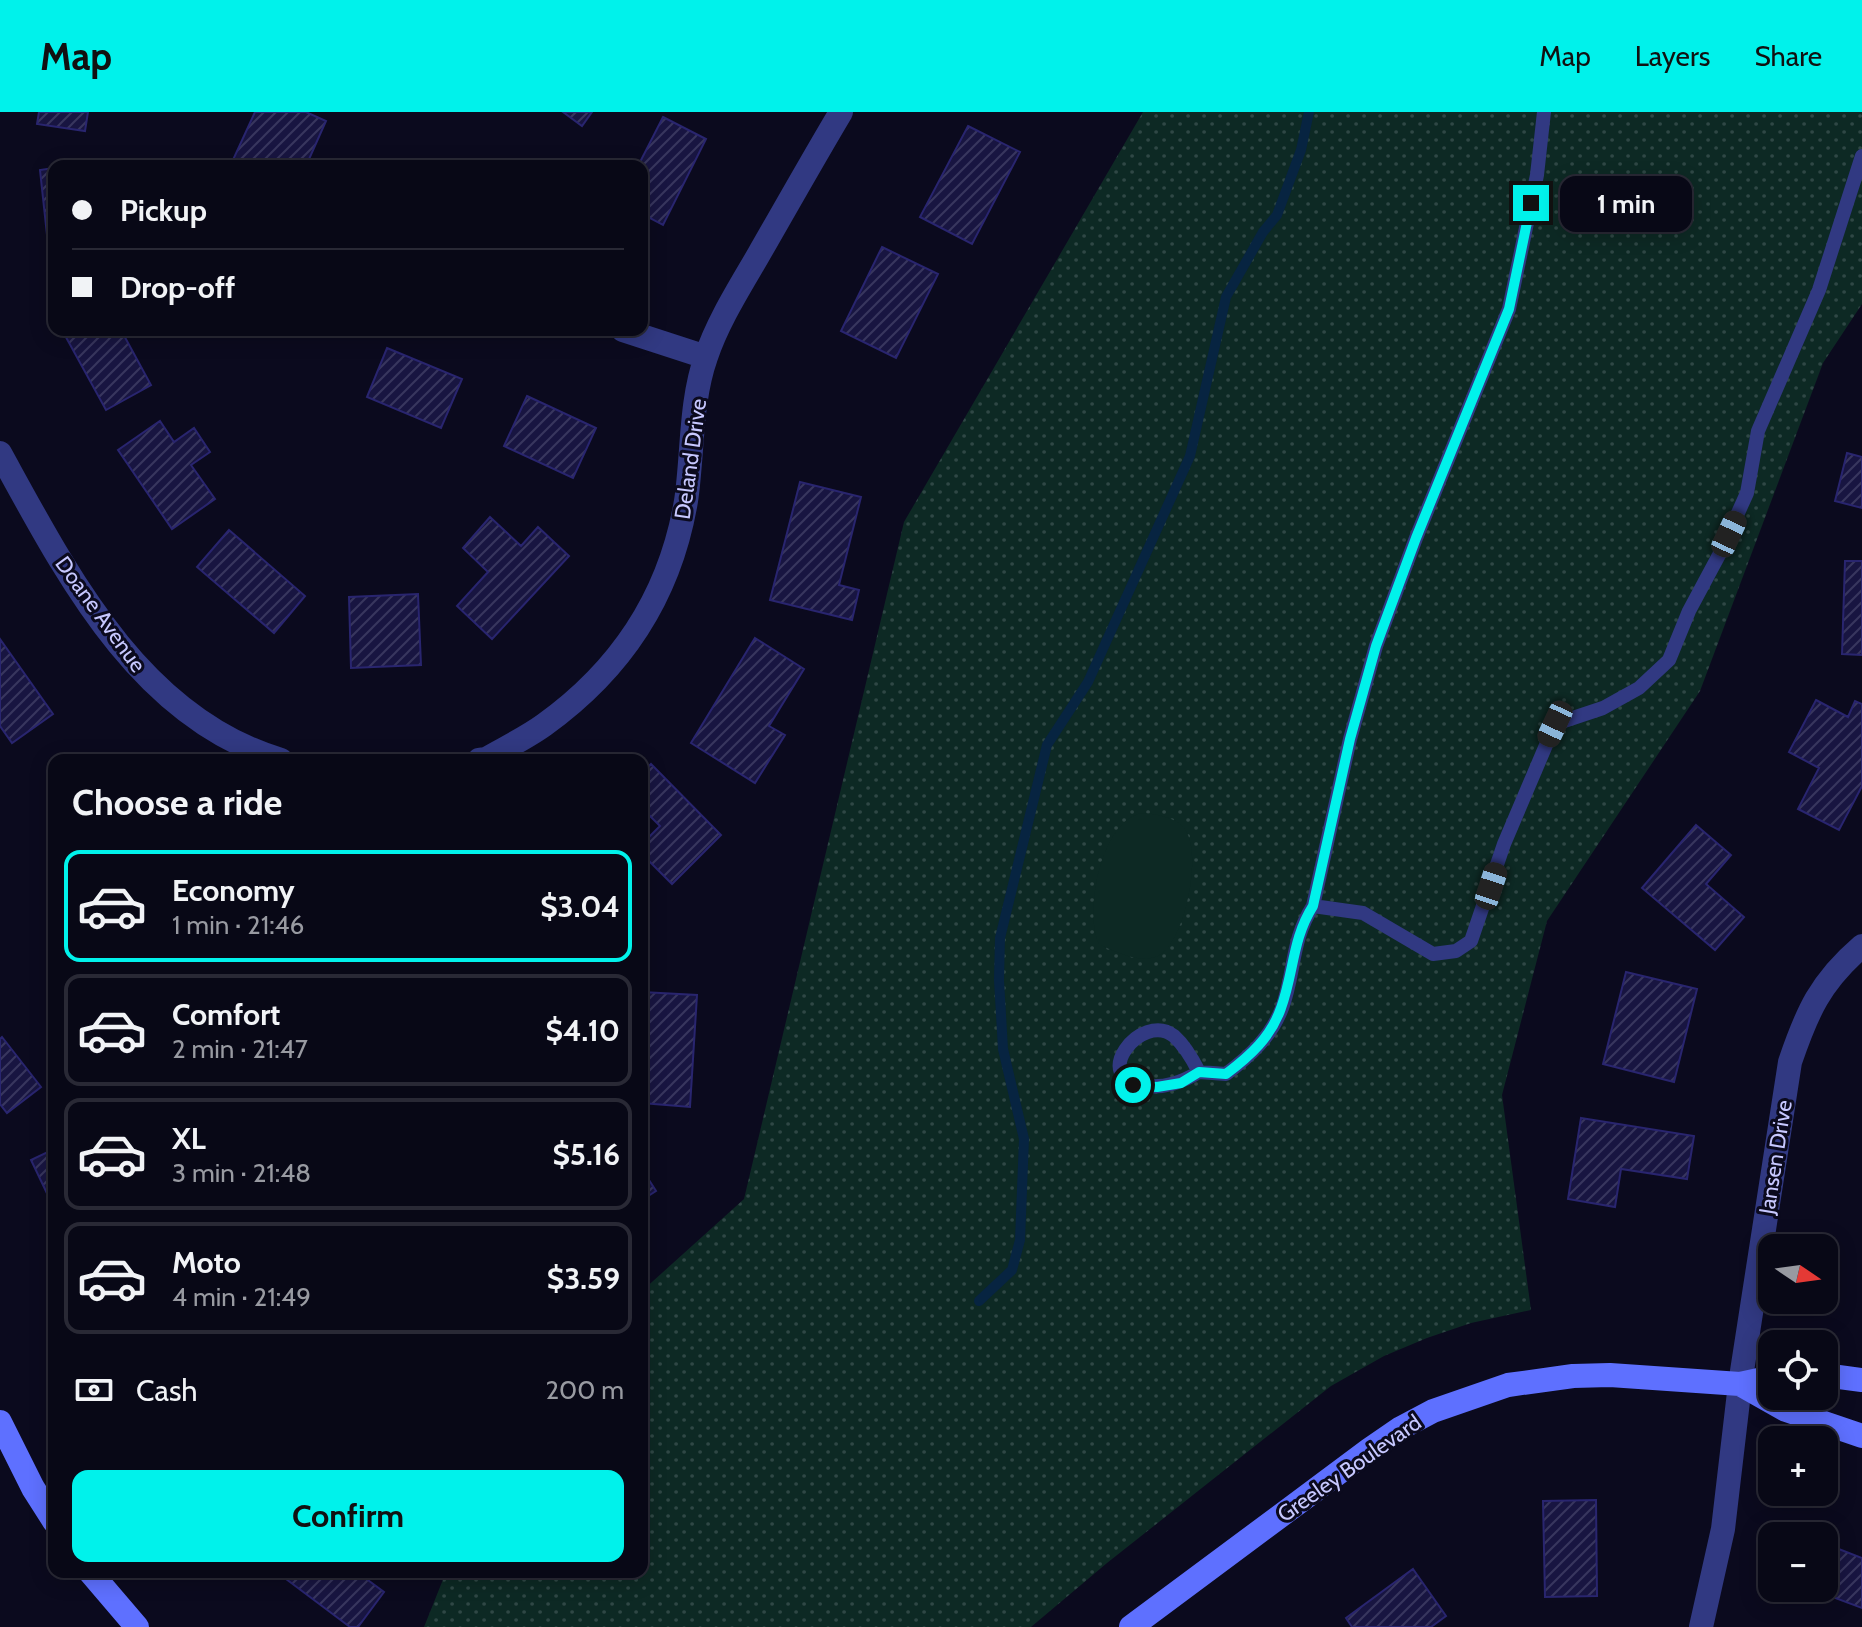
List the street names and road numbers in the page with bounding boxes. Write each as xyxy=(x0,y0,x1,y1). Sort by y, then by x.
street label: Deland Drive xyxy=(669,397,712,521)
street label: Doane Avenue xyxy=(49,551,152,678)
street label: Jansen Drive xyxy=(1753,1098,1798,1217)
street label: Greeley Boulevard xyxy=(1272,1409,1426,1528)

